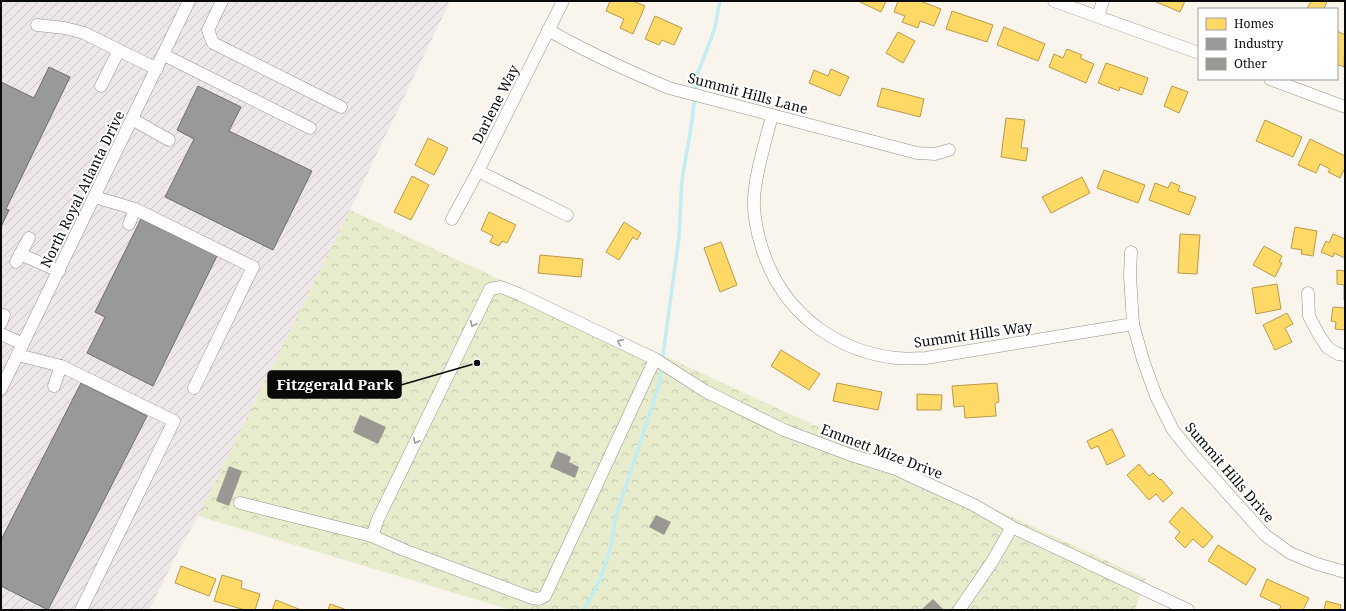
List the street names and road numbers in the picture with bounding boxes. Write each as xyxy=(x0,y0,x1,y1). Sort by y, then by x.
street label: Darlene Way xyxy=(467,61,523,147)
street label: Summit Hills Lane xyxy=(686,68,810,118)
street label: North Royal Atlanta Drive xyxy=(36,107,128,271)
street label: Summit Hills Way xyxy=(913,316,1034,352)
street label: Summit Hills Drive xyxy=(1181,418,1279,526)
street label: Emmett Mize Drive xyxy=(818,419,946,483)

